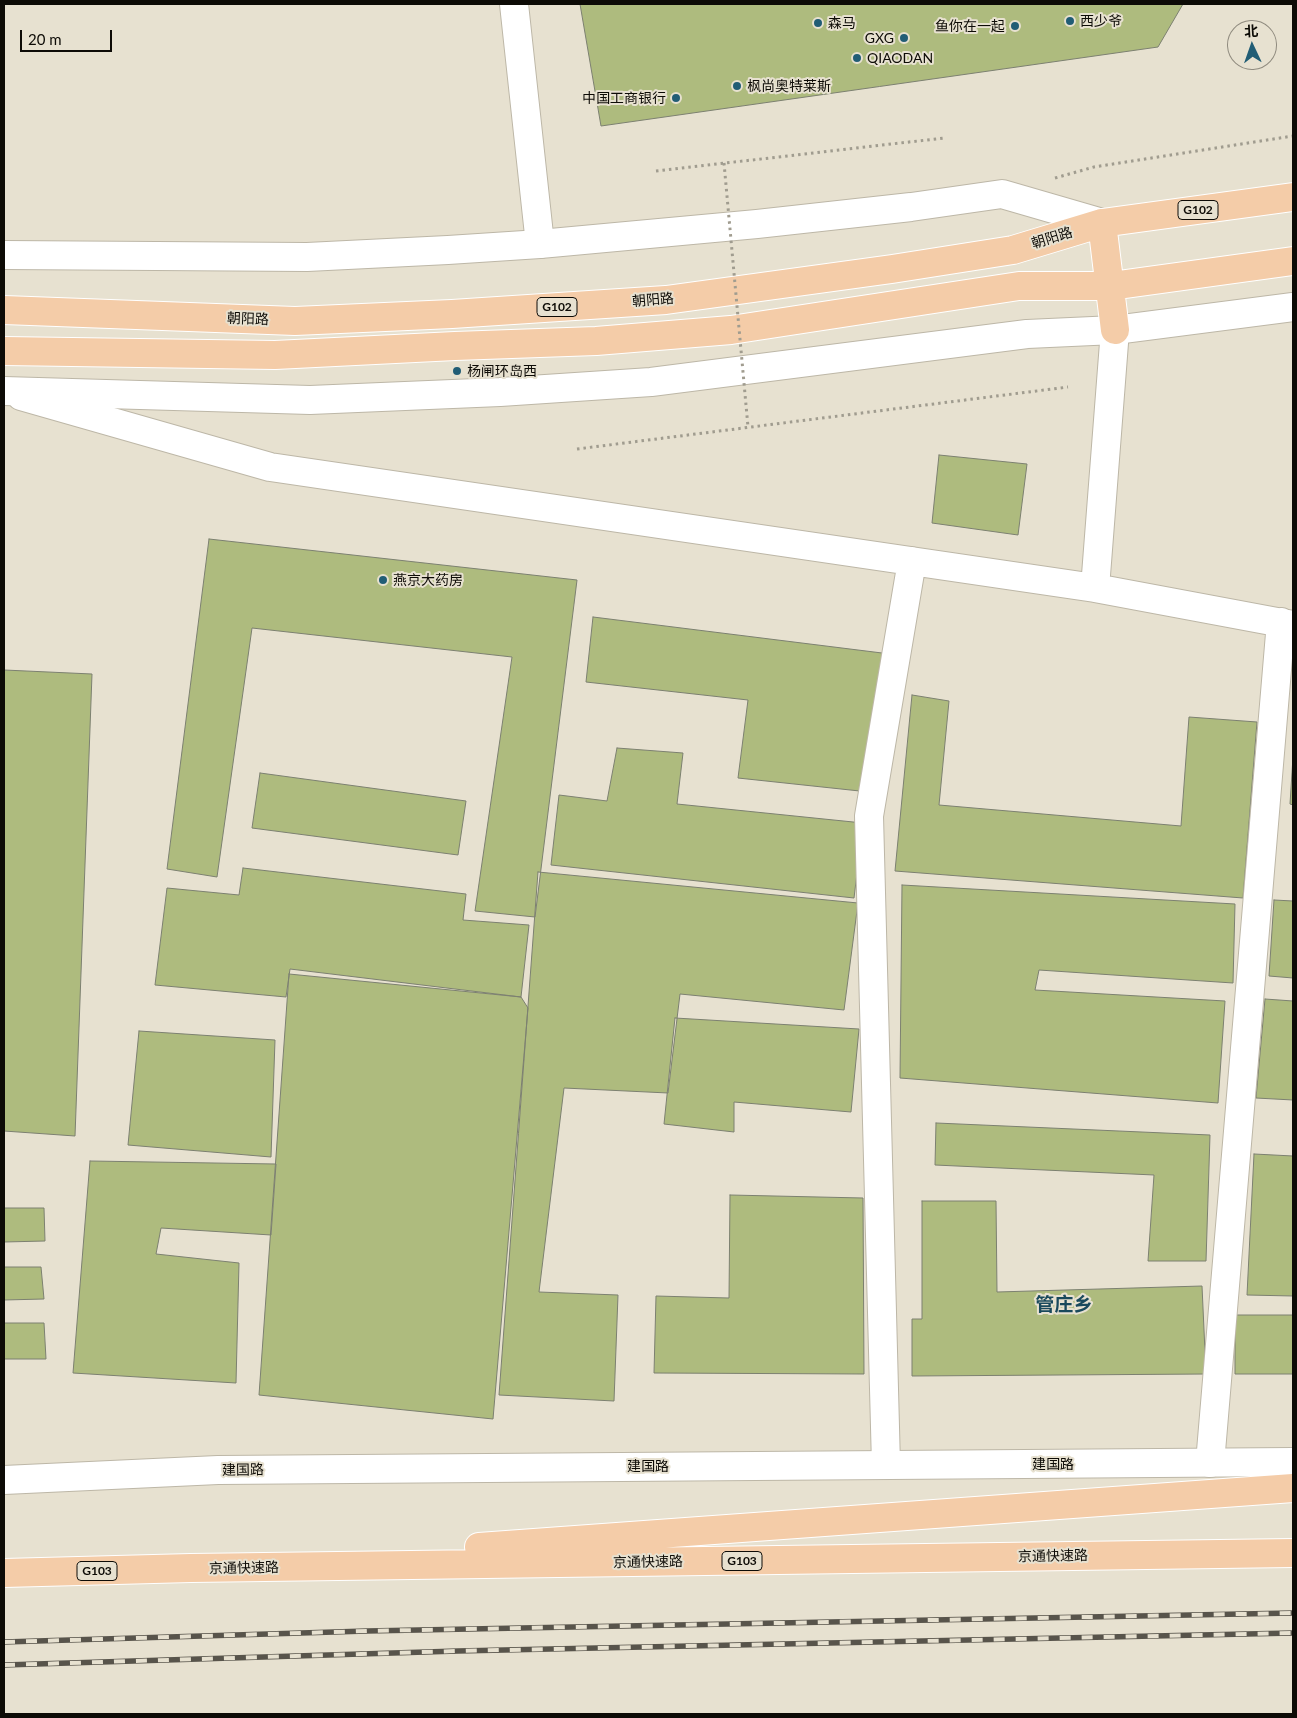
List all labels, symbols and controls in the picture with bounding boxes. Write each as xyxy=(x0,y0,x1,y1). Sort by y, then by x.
place label: 西少爷 xyxy=(1080,13,1122,29)
place label: 森马 xyxy=(828,15,856,31)
marker: 西少爷 xyxy=(1064,15,1076,27)
marker: 森马 xyxy=(812,17,824,29)
place label: 鱼你在一起 xyxy=(935,18,1005,34)
scale bar xyxy=(22,20,115,52)
marker: 鱼你在一起 xyxy=(1009,20,1021,32)
north arrow xyxy=(1227,20,1277,70)
text: 北 xyxy=(1244,22,1259,39)
text: 20 m xyxy=(28,30,62,48)
place label: GXG xyxy=(865,30,894,46)
marker: GXG xyxy=(898,32,910,44)
place label: QIAODAN xyxy=(867,50,933,66)
marker: QIAODAN xyxy=(851,52,863,64)
place label: 枫尚奥特莱斯 xyxy=(747,78,831,94)
marker: 枫尚奥特莱斯 xyxy=(731,80,743,92)
place label: 中国工商银行 xyxy=(582,90,666,106)
marker: 中国工商银行 xyxy=(670,92,682,104)
road number: G102 xyxy=(1178,200,1218,220)
street label: 朝阳路 xyxy=(1029,224,1075,252)
street label: 朝阳路 xyxy=(631,290,675,310)
road number: G102 xyxy=(537,298,577,316)
street label: 朝阳路 xyxy=(227,310,269,328)
place label: 杨闸环岛西 xyxy=(467,363,537,379)
marker: 杨闸环岛西 xyxy=(451,365,463,377)
place label: 燕京大药房 xyxy=(393,572,463,588)
marker: 燕京大药房 xyxy=(377,574,389,586)
district label: 管庄乡 xyxy=(1036,1294,1092,1316)
street label: 建国路 xyxy=(1032,1456,1074,1472)
street label: 建国路 xyxy=(627,1458,669,1474)
street label: 建国路 xyxy=(222,1461,264,1479)
street label: 京通快速路 xyxy=(1018,1547,1088,1565)
road number: G103 xyxy=(722,1552,762,1570)
street label: 京通快速路 xyxy=(613,1553,683,1571)
street label: 京通快速路 xyxy=(209,1559,279,1577)
road number: G103 xyxy=(77,1562,117,1580)

